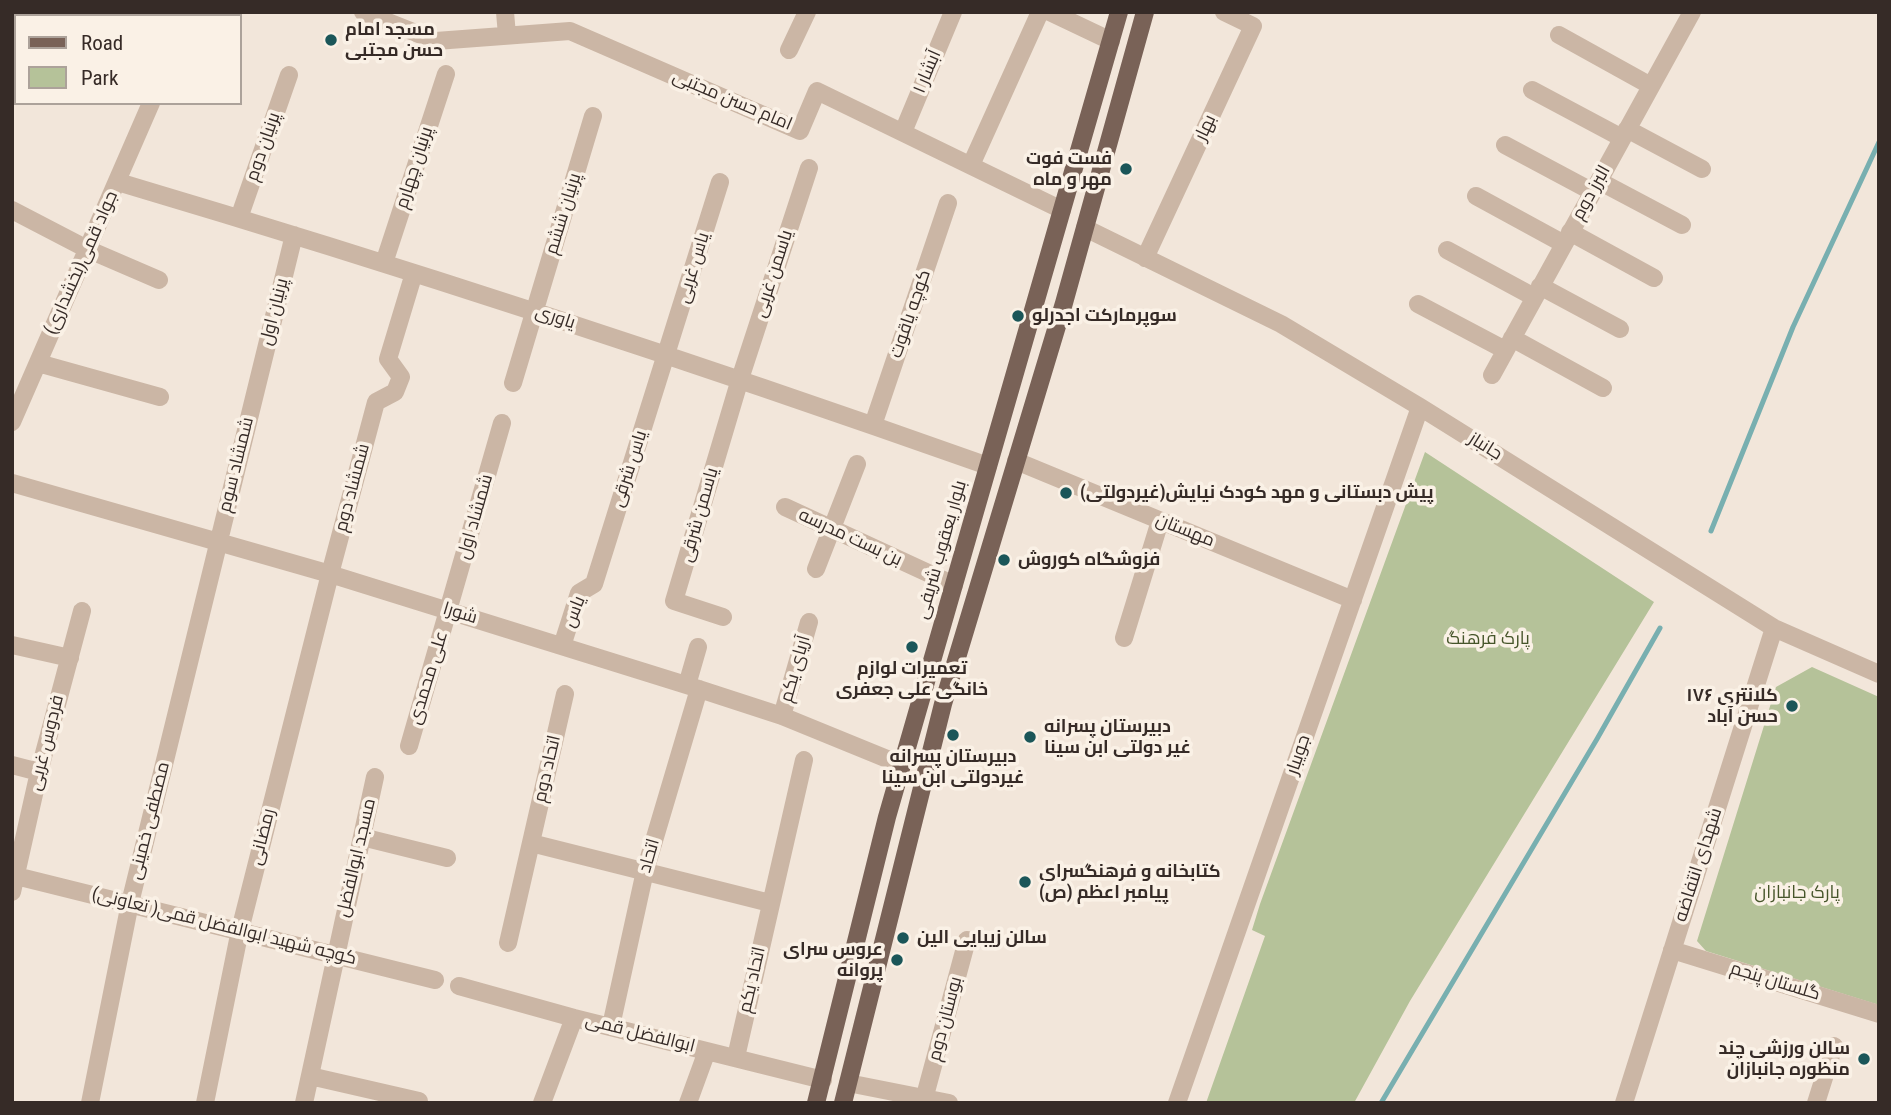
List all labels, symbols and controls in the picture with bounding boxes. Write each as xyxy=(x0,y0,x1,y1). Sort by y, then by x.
legend xyxy=(14,14,242,105)
place label: مسجد امام حسن مجتبی xyxy=(345,19,443,61)
text: Road xyxy=(81,31,123,55)
marker: مسجد امام حسن مجتبی xyxy=(323,32,339,48)
street label: آبشار ۱ xyxy=(909,47,947,97)
text: Park xyxy=(81,66,118,90)
street label: امام حسن مجتبی xyxy=(669,66,795,136)
street label: پرنیان دوم xyxy=(242,110,286,184)
street label: بهار xyxy=(1191,111,1221,145)
street label: پرنیان چهارم xyxy=(392,124,438,212)
place label: فست فوت مهر و ماه xyxy=(1026,148,1112,190)
marker: فست فوت مهر و ماه xyxy=(1118,161,1134,177)
street label: البرز دوم xyxy=(1568,162,1616,224)
street label: پرنیان ششم xyxy=(541,171,587,257)
street label: جواد قمی(بخشداری) xyxy=(41,188,123,338)
street label: یاسمن غربی xyxy=(750,228,798,320)
street label: یاس غربی xyxy=(673,230,715,306)
street label: کوچه یاقوت xyxy=(886,267,936,361)
street label: پرنیان اول xyxy=(256,276,294,348)
street label: یاوری xyxy=(532,301,578,335)
place label: سوپرمارکت اجدرلو xyxy=(1032,305,1177,327)
marker: سوپرمارکت اجدرلو xyxy=(1010,308,1026,324)
street label: شمشاد سوم xyxy=(215,415,259,515)
street label: یاس شرقی xyxy=(607,428,653,510)
street label: جانباز xyxy=(1464,428,1506,466)
street label: شمشاد دوم xyxy=(331,442,375,534)
street label: یاسمن شرقی xyxy=(676,465,724,565)
street label: شمشاد اول xyxy=(454,472,498,562)
street label: بلوار یعقوب شریفی xyxy=(912,478,972,622)
place label: پیش دبستانی و مهد کودک نیایش(غیردولتی) xyxy=(1080,482,1434,504)
marker: پیش دبستانی و مهد کودک نیایش(غیردولتی) xyxy=(1058,485,1074,501)
street label: بن بست مدرسه xyxy=(795,505,905,571)
street label: مهستان xyxy=(1152,509,1218,553)
place label: فزوشگاه کوروش xyxy=(1018,549,1160,571)
marker: فزوشگاه کوروش xyxy=(996,552,1012,568)
street label: یاس xyxy=(559,593,591,631)
street label: شورا xyxy=(440,599,480,629)
park label: پارک فرهنگ xyxy=(1446,628,1530,650)
street label: علی محمدی xyxy=(405,629,453,727)
street label: آریای یکم xyxy=(776,633,816,705)
marker: تعمیرات لوازم خانگی علی جعفری xyxy=(904,639,920,655)
place label: تعمیرات لوازم خانگی علی جعفری xyxy=(836,658,988,700)
place label: کلانتری ۱۷۶ حسن آباد xyxy=(1686,685,1778,728)
street label: فردوس غربی xyxy=(25,693,69,793)
marker: کلانتری ۱۷۶ حسن آباد xyxy=(1784,698,1800,714)
place label: دبیرستان پسرانه غیر دولتی ابن سینا xyxy=(1044,716,1191,758)
marker: دبیرستان پسرانه غیردولتی ابن سینا xyxy=(945,727,961,743)
marker: دبیرستان پسرانه غیر دولتی ابن سینا xyxy=(1022,729,1038,745)
street label: جویبار xyxy=(1282,732,1316,778)
street label: اتحاد دوم xyxy=(530,733,566,805)
place label: دبیرستان پسرانه غیردولتی ابن سینا xyxy=(882,746,1024,788)
street label: مصطفی خمینی xyxy=(125,760,175,882)
street label: مسجد ابوالفضل xyxy=(333,797,381,919)
street label: شهدای انتفاضه xyxy=(1670,805,1728,925)
street label: رمضانی xyxy=(246,806,280,868)
street label: اتحاد xyxy=(635,836,665,876)
place label: کتابخانه و فرهنگسرای پیامبر اعظم (ص) xyxy=(1039,861,1221,903)
marker: کتابخانه و فرهنگسرای پیامبر اعظم (ص) xyxy=(1017,874,1033,890)
park label: پارک جانبازان xyxy=(1754,882,1840,904)
street label: کوچه شهید ابوالفضل قمی( تعاونی) xyxy=(89,884,359,970)
place label: سالن زیبایی الین xyxy=(917,927,1047,949)
marker: سالن زیبایی الین xyxy=(895,930,911,946)
place label: عروس سرای پروانه xyxy=(783,939,883,982)
street label: اتحاد یکم xyxy=(735,945,771,1015)
marker: عروس سرای پروانه xyxy=(889,952,905,968)
street label: گلستان پنجم xyxy=(1728,958,1822,1006)
street label: بوستان دوم xyxy=(924,974,968,1064)
street label: ابوالفضل قمی xyxy=(583,1010,697,1058)
place label: سالن ورزشی چند منظوره جانبازان xyxy=(1719,1038,1850,1080)
marker: سالن ورزشی چند منظوره جانبازان xyxy=(1856,1051,1872,1067)

